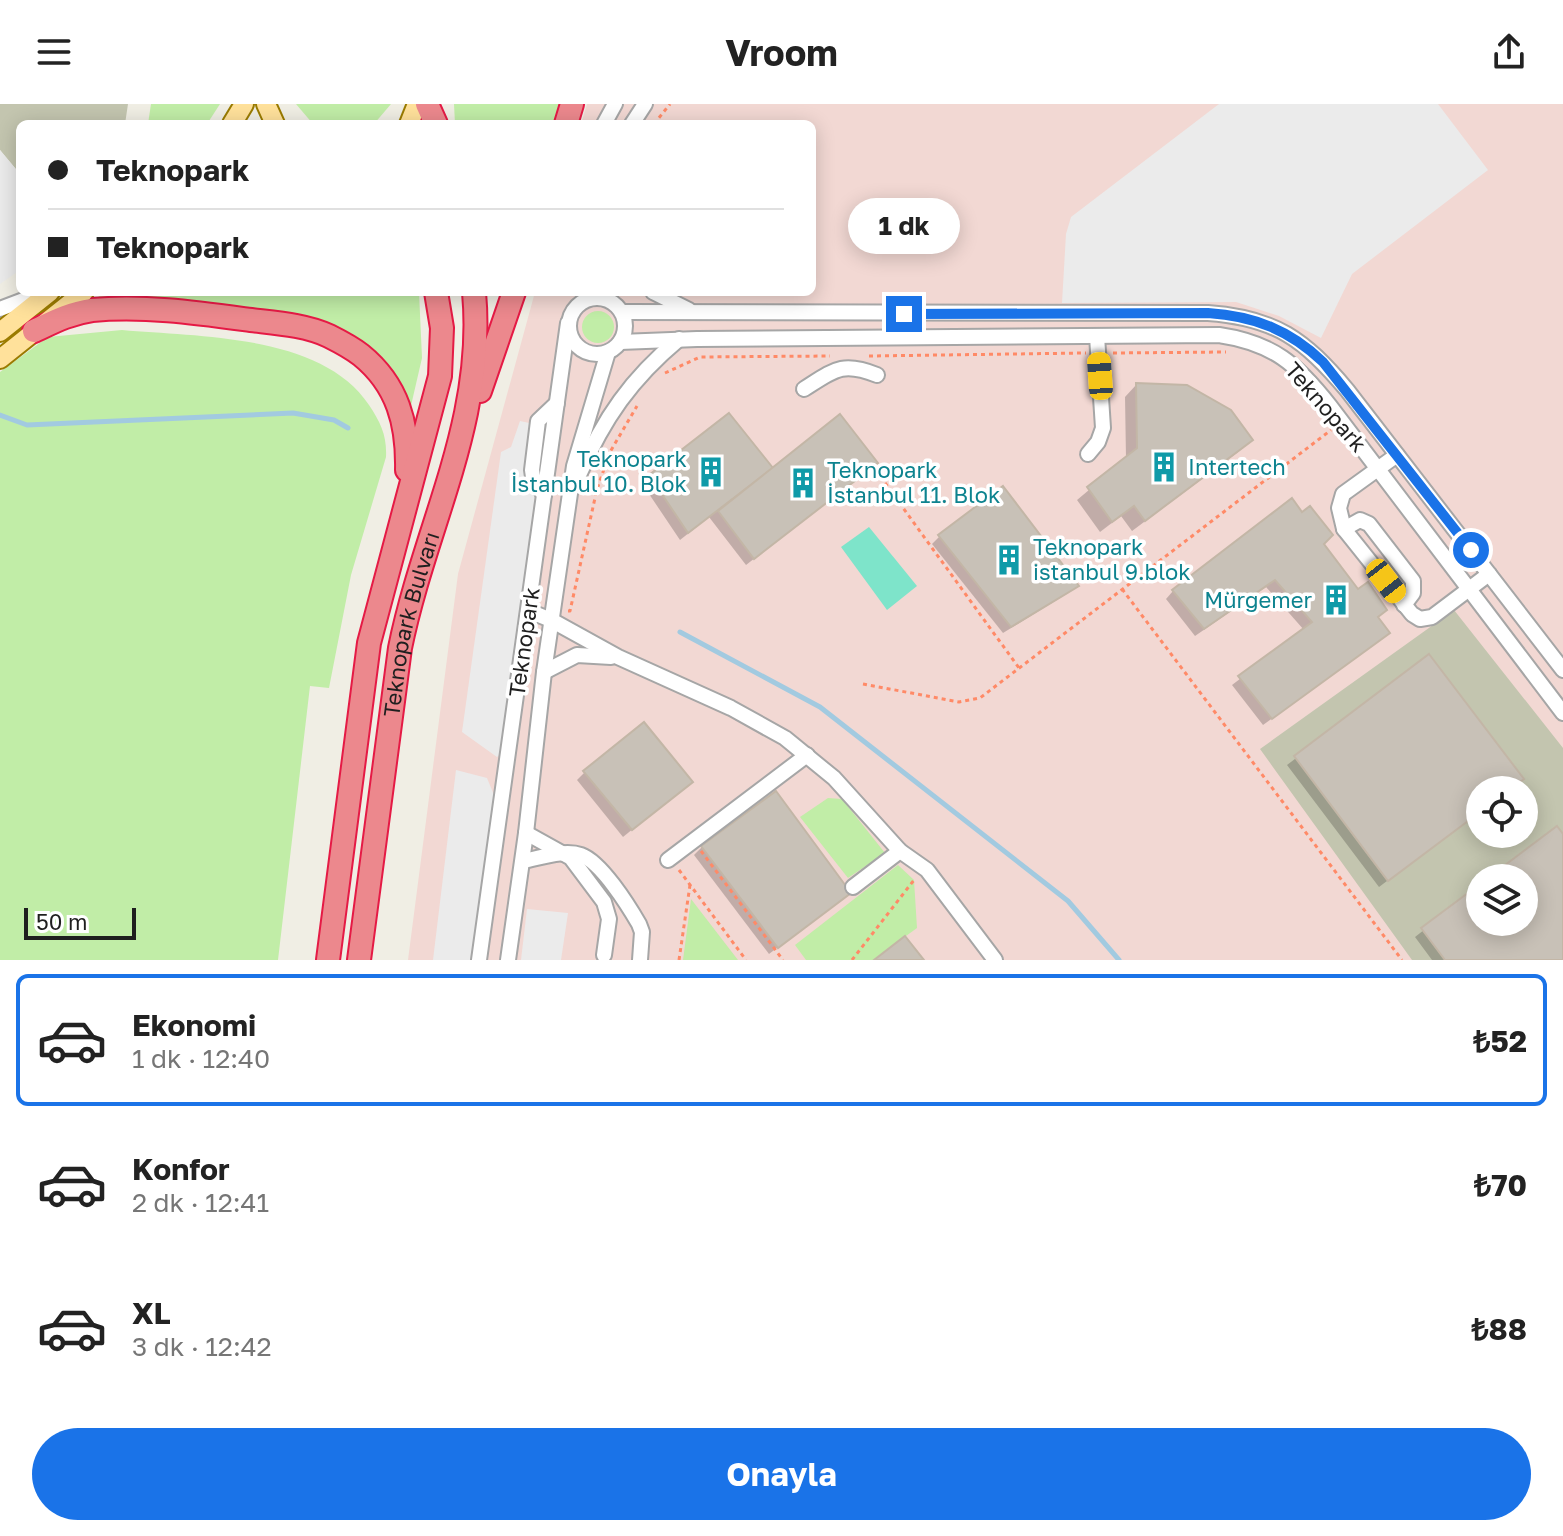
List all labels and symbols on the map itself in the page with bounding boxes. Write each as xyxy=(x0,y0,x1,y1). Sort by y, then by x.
callout: 1 dk xyxy=(848,198,960,254)
route end xyxy=(886,296,922,332)
car xyxy=(1086,351,1114,401)
street label: Teknopark xyxy=(1280,356,1373,457)
place label: Teknopark İstanbul 10. Blok xyxy=(511,445,687,497)
building icon: Intertech xyxy=(1147,450,1181,484)
place label: Intertech xyxy=(1188,453,1286,480)
building icon: Teknopark İstanbul 10. Blok xyxy=(694,455,728,489)
place label: Teknopark İstanbul 11. Blok xyxy=(827,456,1000,508)
building icon: Teknopark İstanbul 11. Blok xyxy=(786,466,820,500)
street label: Teknopark Bulvarı xyxy=(377,528,444,718)
route start xyxy=(1453,532,1489,568)
place label: Teknopark istanbul 9.blok xyxy=(1033,533,1191,585)
building icon: Teknopark istanbul 9.blok xyxy=(992,543,1026,577)
car xyxy=(1362,555,1410,607)
building icon: Mürgemer xyxy=(1319,583,1353,617)
street label: Teknopark xyxy=(502,585,545,699)
place label: Mürgemer xyxy=(1204,586,1312,613)
scale bar xyxy=(24,904,136,940)

